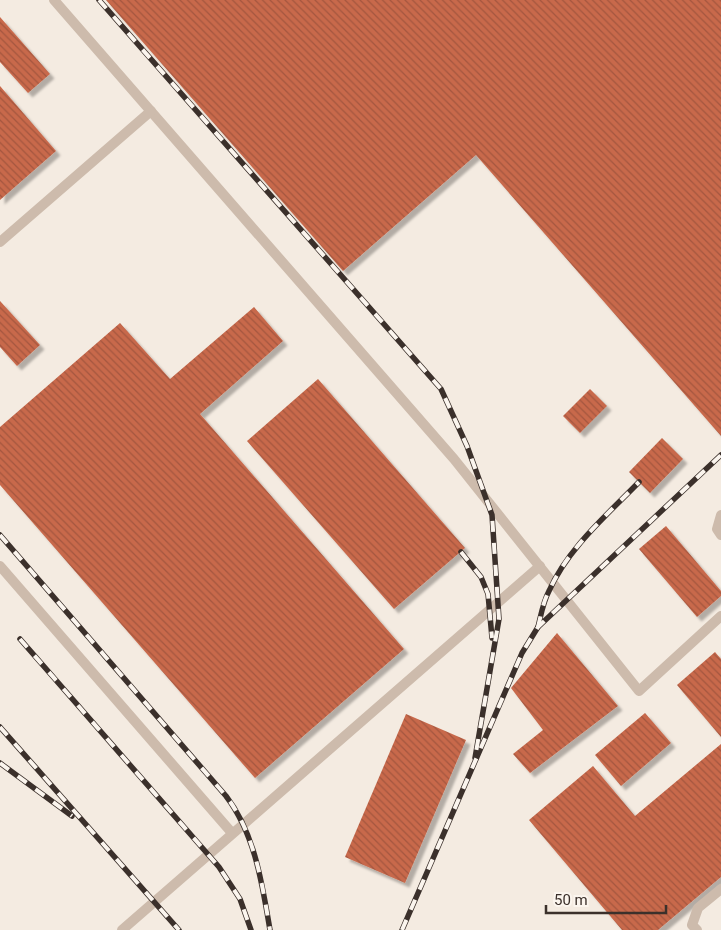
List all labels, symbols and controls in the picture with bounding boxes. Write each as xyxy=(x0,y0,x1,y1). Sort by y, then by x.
scale bar xyxy=(546,882,666,914)
text: 50 m xyxy=(554,891,588,909)

